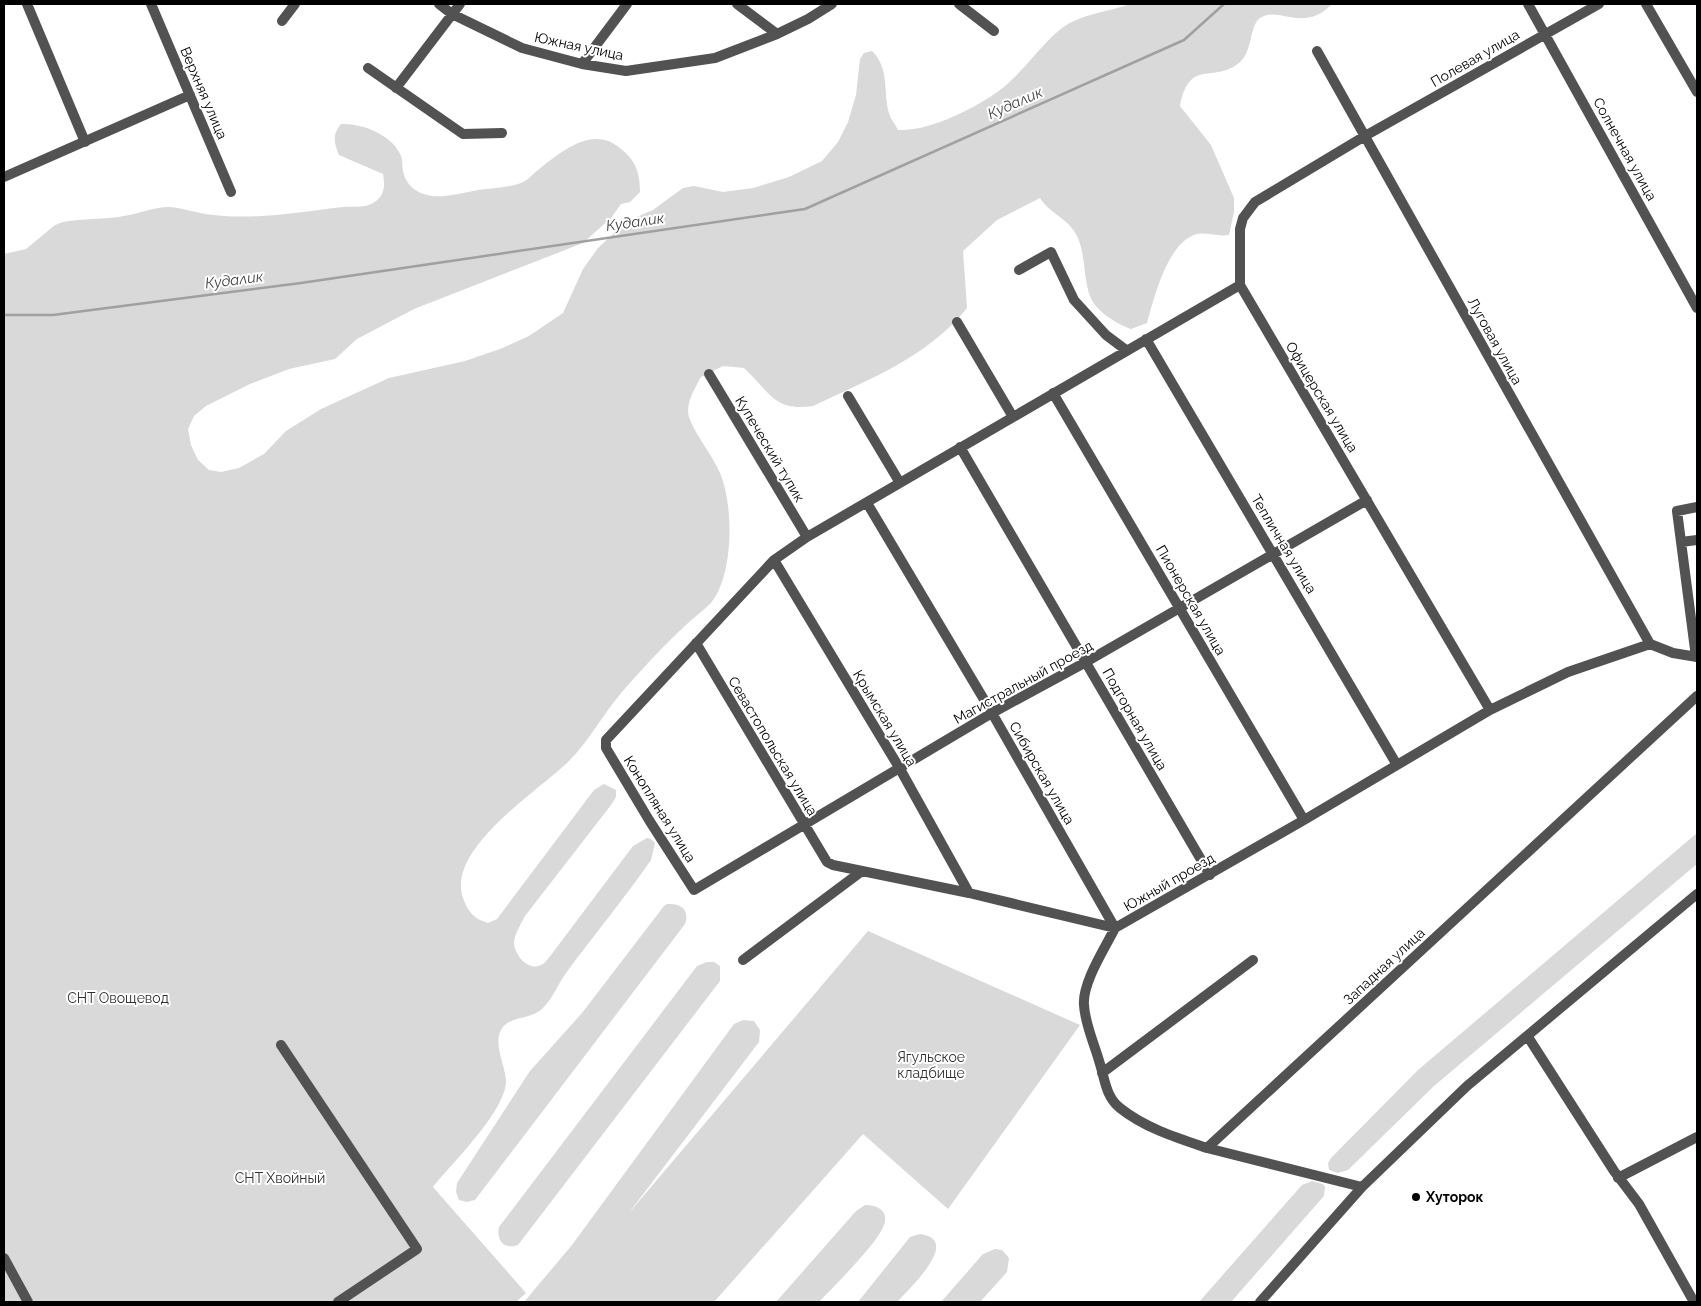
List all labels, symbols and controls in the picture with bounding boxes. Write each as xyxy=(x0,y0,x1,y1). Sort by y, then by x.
street label: Полевая улица xyxy=(1428,26,1522,90)
street label: Южная улица xyxy=(533,29,625,63)
street label: Верхняя улица xyxy=(177,44,231,142)
water label: Кудалик xyxy=(985,83,1046,123)
street label: Солнечная улица xyxy=(1590,95,1660,203)
water label: Кудалик xyxy=(605,209,666,235)
water label: Кудалик xyxy=(204,267,265,292)
street label: Луговая улица xyxy=(1465,295,1525,387)
street label: Офицерская улица xyxy=(1283,339,1361,455)
street label: Купеческий тупик xyxy=(732,393,808,505)
street label: Тепличная улица xyxy=(1248,492,1320,596)
street label: Пионерская улица xyxy=(1153,542,1229,658)
street label: Магистральный проезд xyxy=(951,637,1095,727)
street label: Подгорная улица xyxy=(1099,665,1171,773)
street label: Крымская улица xyxy=(850,667,920,769)
street label: Севастопольская улица xyxy=(725,674,821,818)
street label: Сибирская улица xyxy=(1006,719,1078,827)
street label: Конопляная улица xyxy=(621,753,699,865)
street label: Южный проезд xyxy=(1121,850,1217,914)
street label: Западная улица xyxy=(1340,924,1428,1008)
park label: СНТ Овощевод xyxy=(67,990,169,1006)
park label: Ягульское кладбище xyxy=(897,1049,965,1081)
park label: СНТ Хвойный xyxy=(235,1170,325,1186)
place label: Хуторок xyxy=(1425,1189,1484,1205)
marker: Хуторок xyxy=(1410,1191,1422,1203)

